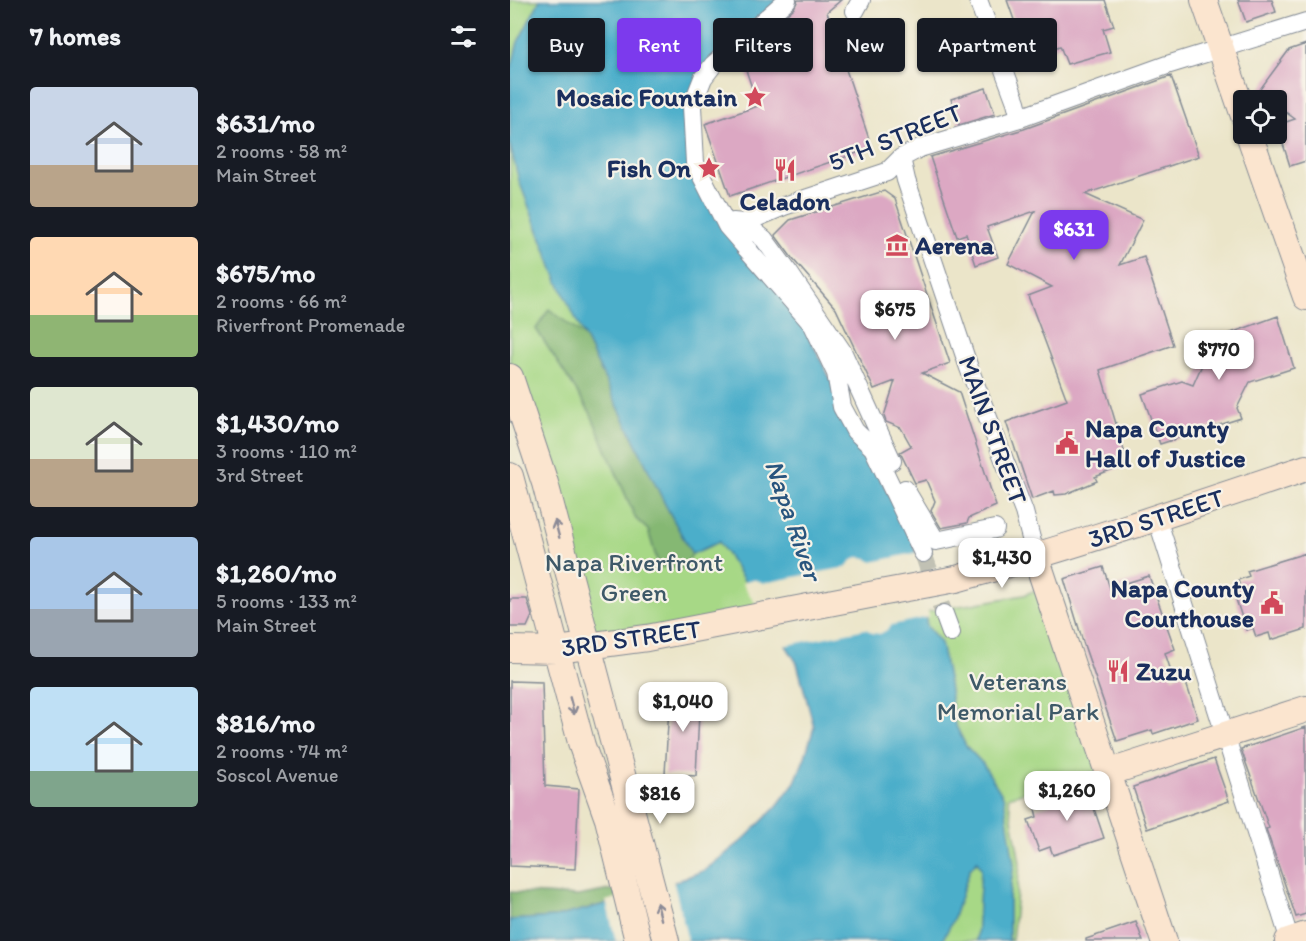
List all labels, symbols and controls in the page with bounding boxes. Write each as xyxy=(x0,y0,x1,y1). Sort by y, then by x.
chip: Buy xyxy=(528,18,605,72)
chip: Rent xyxy=(617,18,701,72)
chip: Filters xyxy=(713,18,813,72)
chip: New xyxy=(825,18,905,72)
chip: Apartment xyxy=(917,18,1057,72)
text: 7 homes xyxy=(30,20,121,52)
icon: filters xyxy=(447,20,480,53)
place label: Mosaic Fountain xyxy=(556,81,737,113)
place icon: Mosaic Fountain xyxy=(742,84,768,110)
map controls xyxy=(1233,90,1287,144)
button: locate xyxy=(1233,90,1287,144)
street label: 5TH STREET xyxy=(824,96,967,178)
text: $631/mo xyxy=(216,107,315,139)
icon: home xyxy=(78,111,150,183)
text: 2 rooms · 58 m² xyxy=(216,139,347,163)
place label: Fish On xyxy=(607,152,691,184)
place icon: Fish On xyxy=(696,155,722,181)
restaurant icon: Celadon xyxy=(772,157,798,183)
text: Main Street xyxy=(216,163,316,187)
place label: Celadon xyxy=(739,185,831,217)
pin: $631 xyxy=(1038,210,1110,261)
text: $631 xyxy=(1054,217,1094,241)
place label: Aerena xyxy=(914,229,995,261)
museum icon: Aerena xyxy=(884,232,910,258)
text: $675/mo xyxy=(216,257,315,289)
icon: home xyxy=(78,261,150,333)
text: 2 rooms · 66 m² xyxy=(216,289,347,313)
pin: $675 xyxy=(859,290,931,341)
text: $675 xyxy=(874,297,916,321)
text: Riverfront Promenade xyxy=(216,313,405,337)
pin: $770 xyxy=(1183,330,1255,381)
text: $770 xyxy=(1198,337,1240,361)
street label: MAIN STREET xyxy=(951,351,1035,509)
text: $1,430/mo xyxy=(216,407,339,439)
icon: home xyxy=(78,411,150,483)
place label: Napa County Hall of Justice xyxy=(1085,412,1246,474)
public building icon: Napa County Hall of Justice xyxy=(1054,430,1080,456)
text: 3 rooms · 110 m² xyxy=(216,439,357,463)
water label: Napa River xyxy=(758,455,831,588)
text: 3rd Street xyxy=(216,463,303,487)
street label: 3RD STREET xyxy=(1084,481,1228,555)
one-way arrow xyxy=(551,520,563,539)
pin: $1,430 xyxy=(953,538,1051,589)
text: $1,430 xyxy=(972,545,1032,569)
park label: Napa Riverfront Green xyxy=(545,546,723,608)
text: $1,260/mo xyxy=(216,557,337,589)
icon: home xyxy=(78,561,150,633)
place label: Napa County Courthouse xyxy=(1110,572,1255,634)
text: 5 rooms · 133 m² xyxy=(216,589,357,613)
public building icon: Napa County Courthouse xyxy=(1259,590,1285,616)
street label: 3RD STREET xyxy=(559,612,703,664)
text: Main Street xyxy=(216,613,316,637)
place label: Zuzu xyxy=(1136,655,1192,687)
restaurant icon: Zuzu xyxy=(1105,658,1131,684)
park label: Veterans Memorial Park xyxy=(937,665,1099,727)
pin: $1,040 xyxy=(634,682,732,733)
text: $1,040 xyxy=(653,689,713,713)
one-way arrow xyxy=(567,697,578,716)
text: $816/mo xyxy=(216,707,315,739)
icon: home xyxy=(78,711,150,783)
text: 2 rooms · 74 m² xyxy=(216,739,348,763)
text: Soscol Avenue xyxy=(216,763,338,787)
pin: $1,260 xyxy=(1018,771,1116,822)
pin: $816 xyxy=(624,774,696,825)
text: $1,260 xyxy=(1038,778,1096,802)
text: $816 xyxy=(640,781,680,805)
one-way arrow xyxy=(652,902,664,921)

